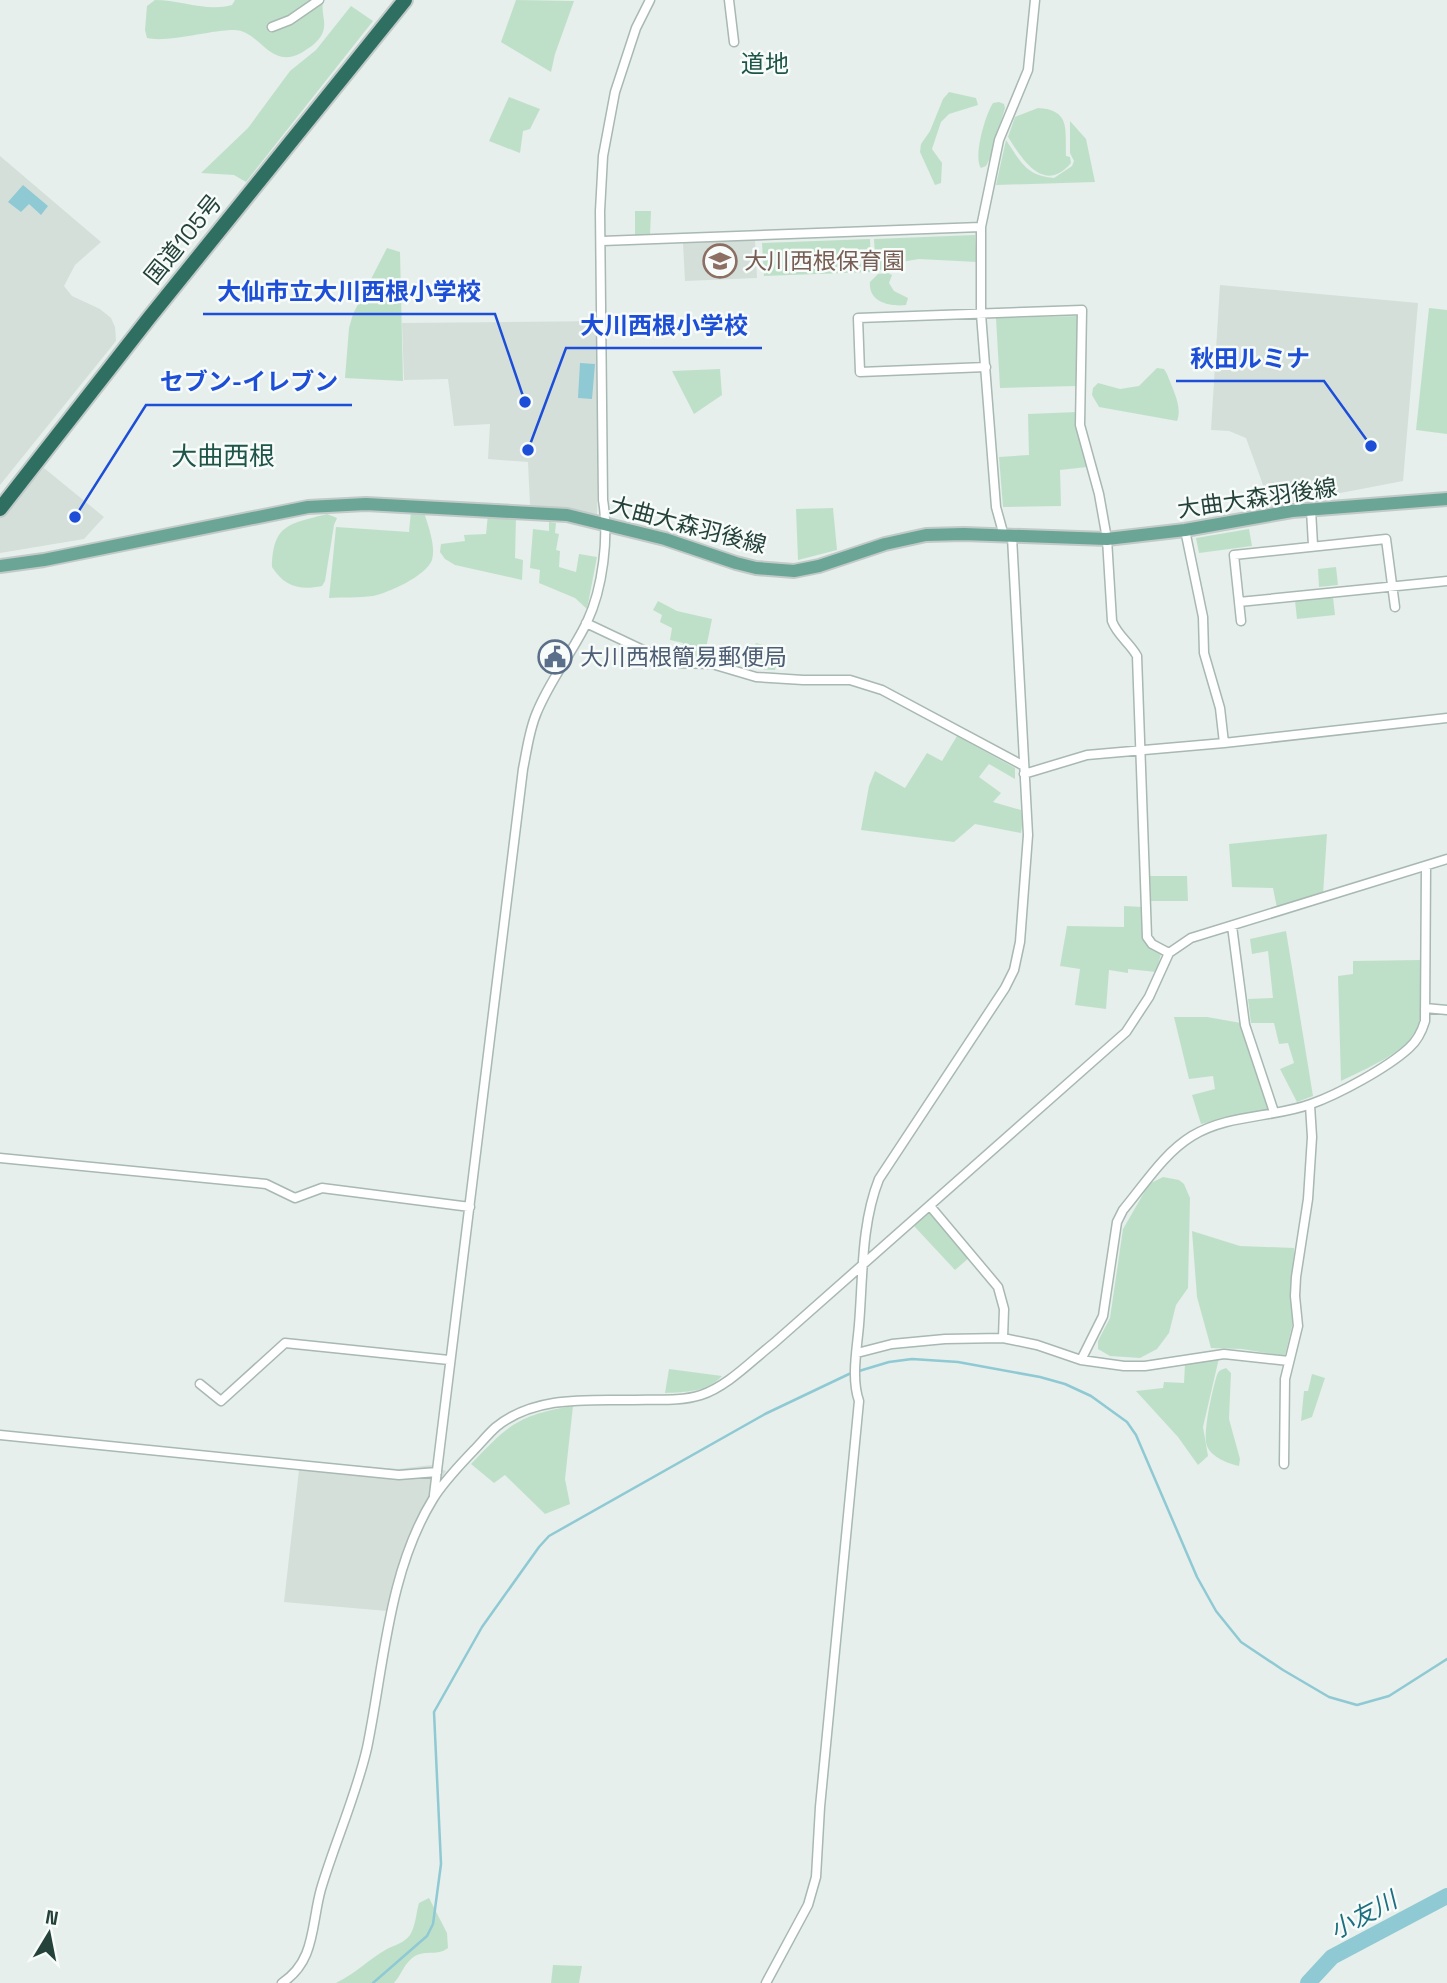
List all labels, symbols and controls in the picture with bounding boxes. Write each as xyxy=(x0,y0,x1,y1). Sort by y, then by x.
district label: 道地 xyxy=(741,48,789,79)
street label: 国道105号 xyxy=(138,188,228,290)
school or university icon: 大川西根保育園 xyxy=(701,242,739,280)
place label: 大川西根保育園 xyxy=(744,246,905,276)
callout: 大仙市立大川西根小学校 xyxy=(203,269,495,314)
text: 大仙市立大川西根小学校 xyxy=(217,276,481,307)
callout: 大川西根小学校 xyxy=(566,303,762,348)
text: 大川西根小学校 xyxy=(580,310,748,341)
callout: 秋田ルミナ xyxy=(1176,336,1324,381)
text: 秋田ルミナ xyxy=(1190,343,1310,374)
callout: セブン-イレブン xyxy=(146,360,352,405)
text: セブン-イレブン xyxy=(160,366,338,397)
district label: 大曲西根 xyxy=(171,439,275,473)
street label: 大曲大森羽後線 xyxy=(1175,472,1339,524)
street label: 大曲大森羽後線 xyxy=(606,490,770,560)
public building icon: 大川西根簡易郵便局 xyxy=(536,638,574,676)
place label: 大川西根簡易郵便局 xyxy=(580,642,787,672)
water label: 小友川 xyxy=(1324,1883,1405,1946)
north arrow xyxy=(14,1899,84,1969)
text: N xyxy=(43,1904,60,1931)

